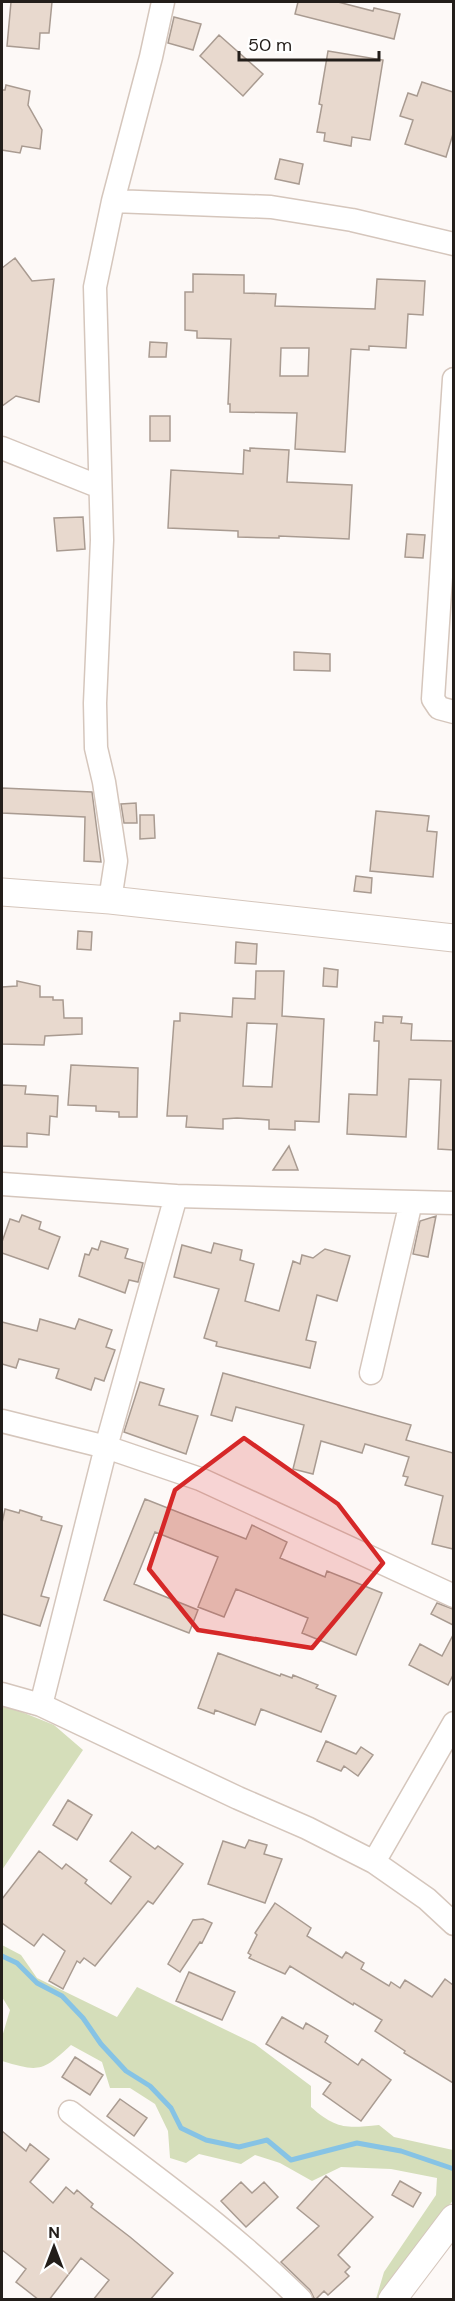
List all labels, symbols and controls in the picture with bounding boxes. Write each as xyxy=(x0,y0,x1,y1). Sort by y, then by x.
scale bar xyxy=(239,24,378,62)
text: 50 m xyxy=(248,33,292,57)
north arrow xyxy=(24,2217,84,2277)
text: N xyxy=(48,2222,60,2243)

